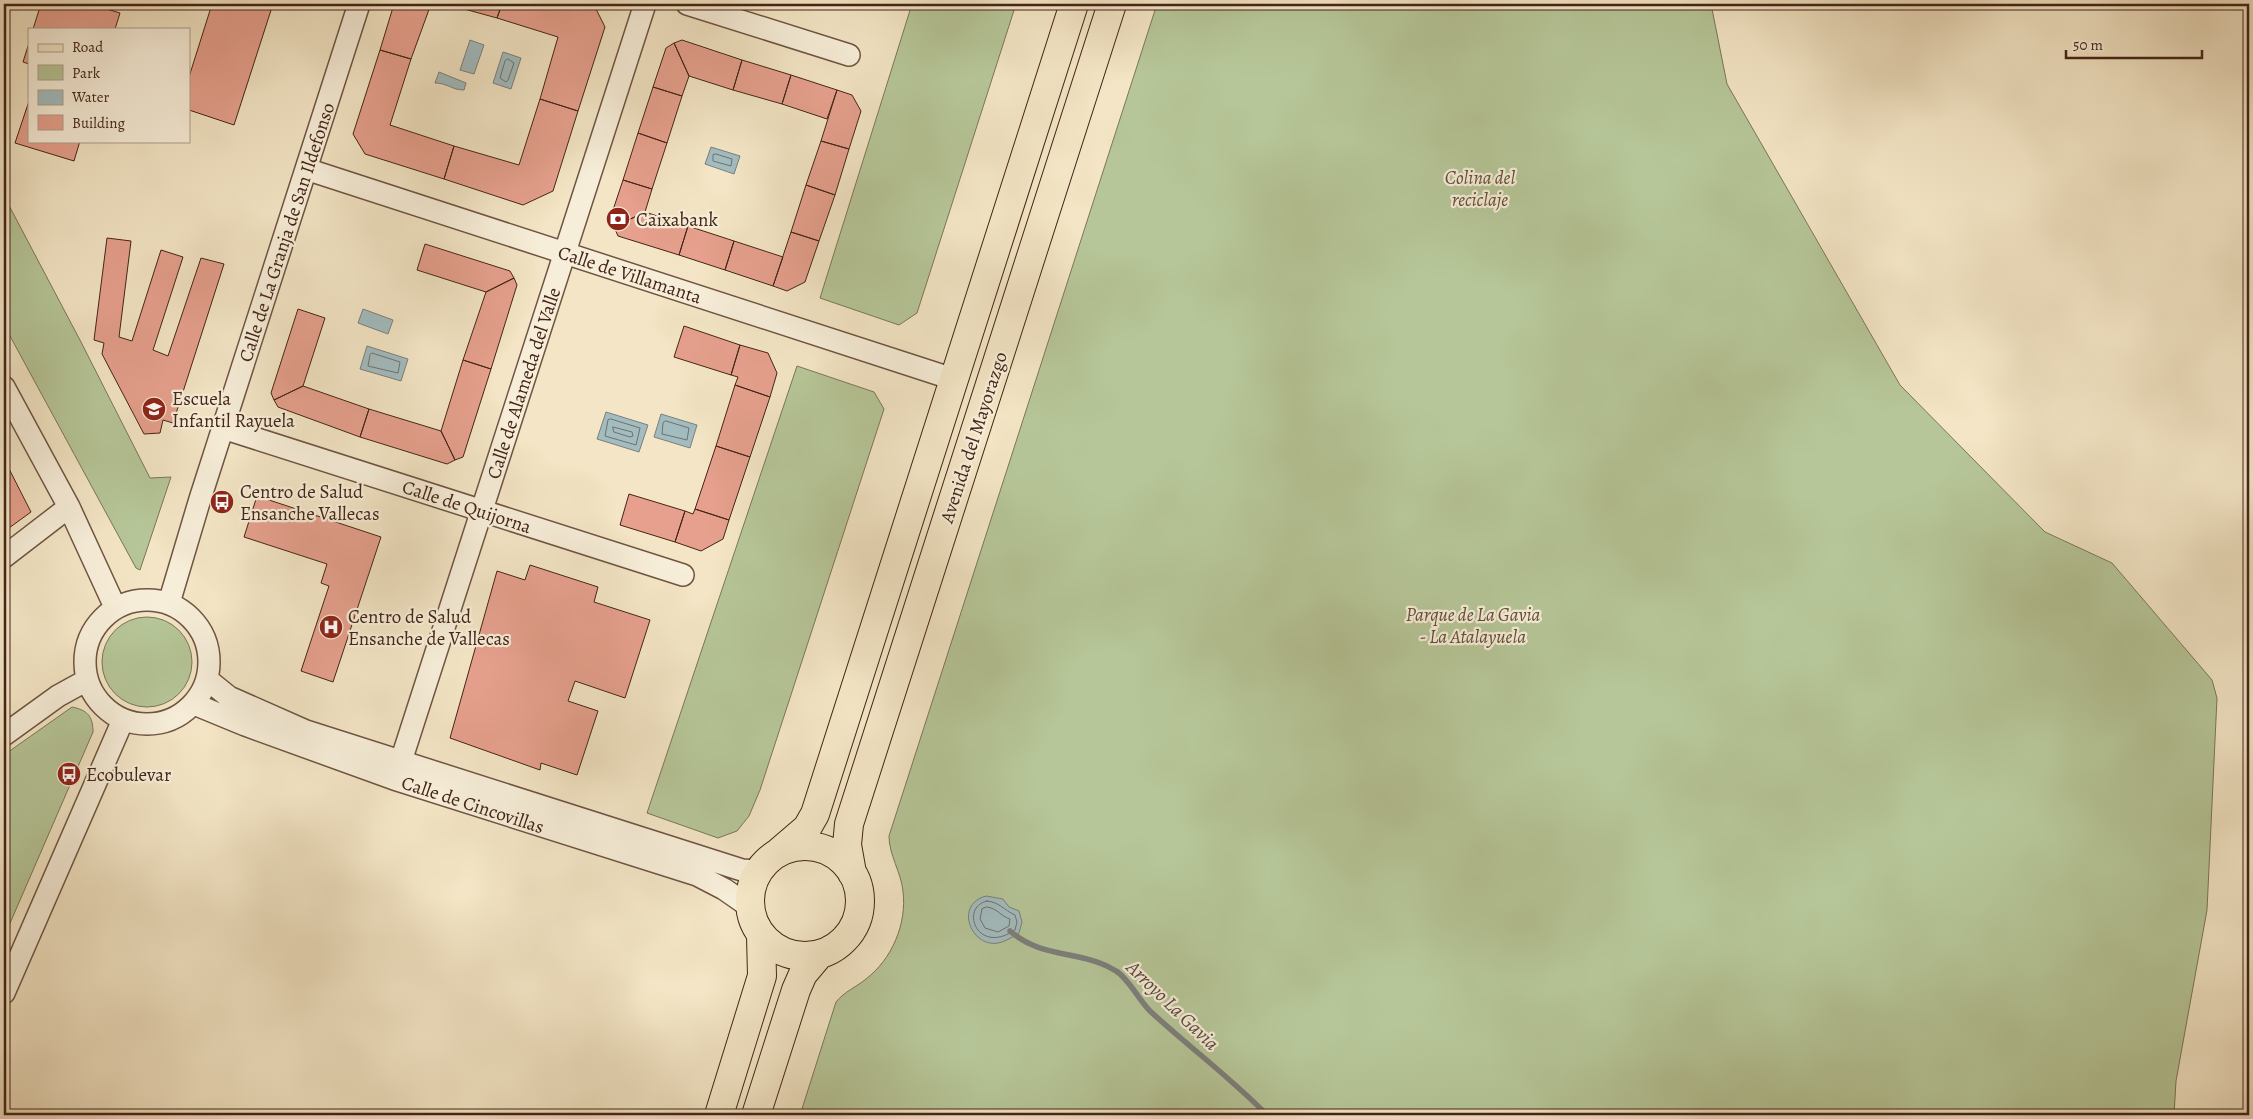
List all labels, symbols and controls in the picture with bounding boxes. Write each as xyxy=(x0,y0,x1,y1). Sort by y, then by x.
legend xyxy=(28,28,190,142)
scale bar xyxy=(2066,28,2202,60)
text: 50 m xyxy=(2073,35,2103,55)
text: Road xyxy=(72,37,104,57)
text: Park xyxy=(72,63,101,83)
text: Water xyxy=(71,87,109,107)
street label: Calle de La Granja de San Ildefonso xyxy=(233,99,341,365)
text: Building xyxy=(72,113,125,133)
park label: Colina del reciclaje xyxy=(1445,165,1515,213)
bank icon: Caixabank xyxy=(605,206,631,232)
place label: Caixabank xyxy=(636,207,719,233)
street label: Calle de Villamanta xyxy=(555,240,705,310)
street label: Calle de Alameda del Valle xyxy=(481,284,567,482)
street label: Avenida del Mayorazgo xyxy=(934,348,1014,527)
place label: Escuela Infantil Rayuela xyxy=(172,386,295,434)
school or university icon: Escuela Infantil Rayuela xyxy=(141,396,167,422)
street label: Calle de Quijorna xyxy=(399,474,535,540)
place label: Centro de Salud Ensanche Vallecas xyxy=(240,479,380,527)
bus stop icon: Centro de Salud Ensanche Vallecas xyxy=(209,489,235,515)
park label: Parque de La Gavia - La Atalayuela xyxy=(1406,602,1540,650)
place label: Centro de Salud Ensanche de Vallecas xyxy=(348,604,510,652)
hospital icon: Centro de Salud Ensanche de Vallecas xyxy=(318,614,344,640)
bus stop icon: Ecobulevar xyxy=(56,761,82,787)
place label: Ecobulevar xyxy=(86,762,171,788)
street label: Calle de Cincovillas xyxy=(398,770,547,840)
water label: Arroyo La Gavia xyxy=(1120,954,1225,1056)

